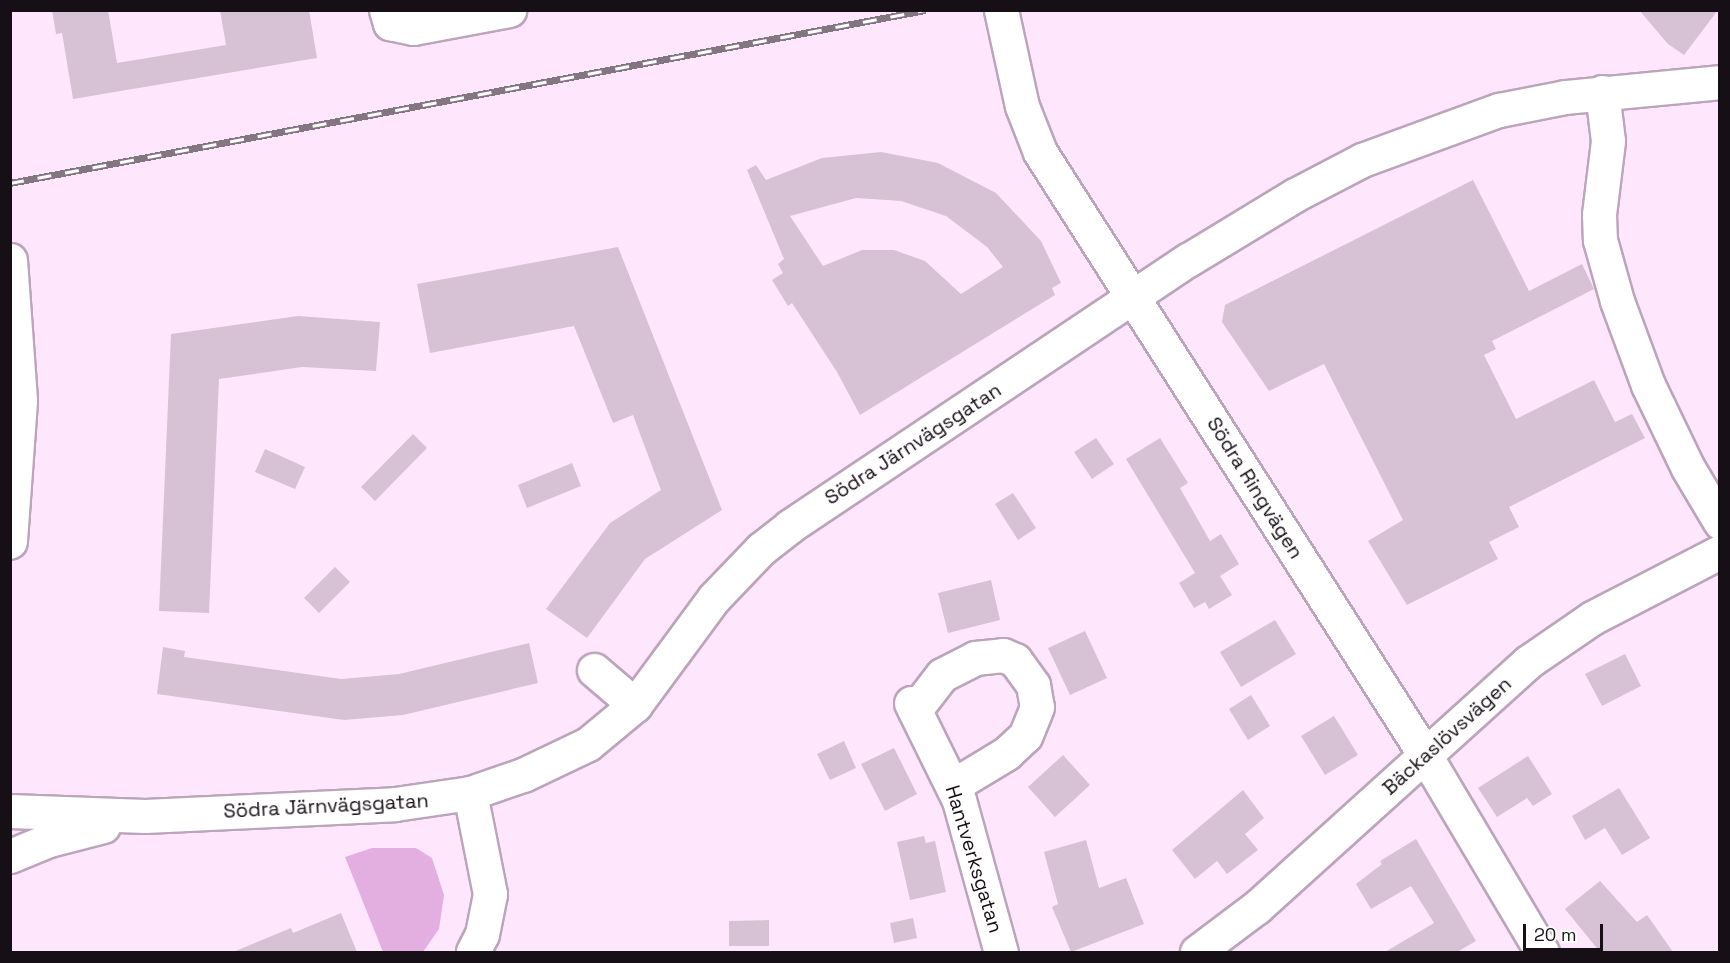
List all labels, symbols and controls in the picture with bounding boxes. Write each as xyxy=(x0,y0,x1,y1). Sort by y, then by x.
street label: Södra Järnvägsgatan xyxy=(820,378,1006,510)
street label: Södra Ringvägen xyxy=(1202,413,1308,563)
street label: Bäckaslövsvägen xyxy=(1378,672,1516,800)
street label: Hantverksgatan xyxy=(940,782,1008,936)
street label: Södra Järnvägsgatan xyxy=(223,789,429,823)
scale bar xyxy=(1526,912,1606,950)
text: 20 m xyxy=(1534,923,1577,946)

